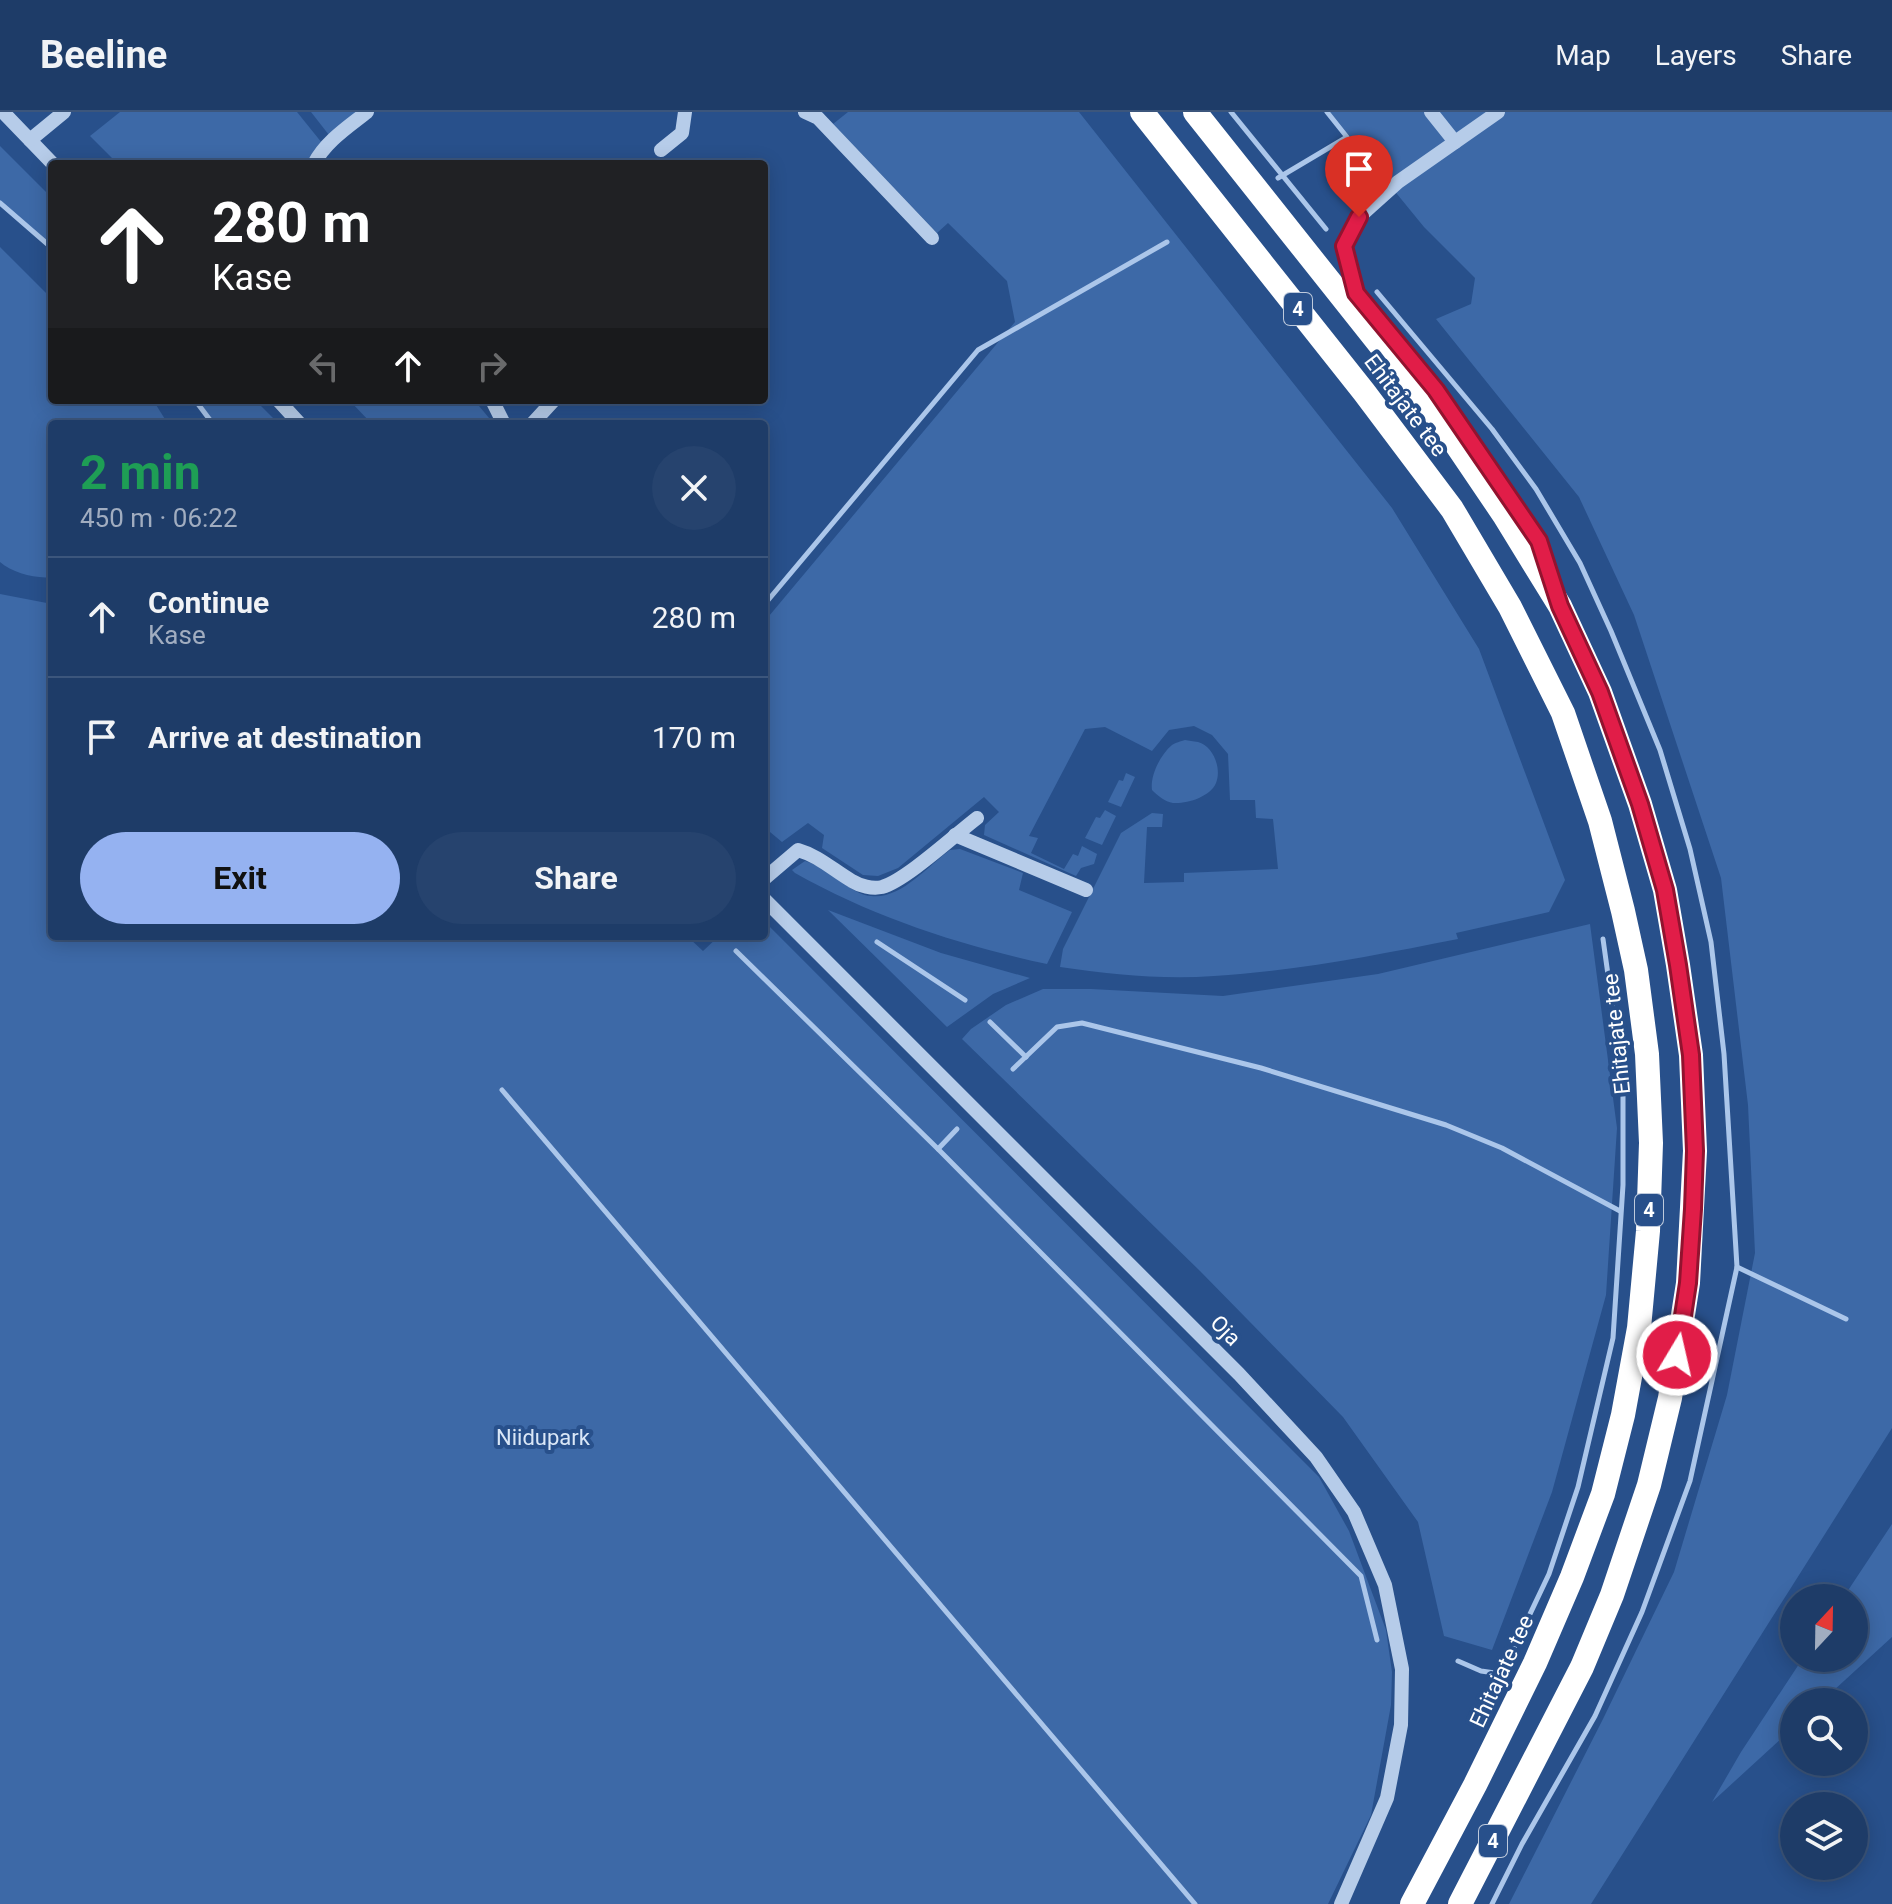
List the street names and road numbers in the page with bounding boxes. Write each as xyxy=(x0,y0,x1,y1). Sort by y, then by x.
road number: 4 xyxy=(1284,293,1312,325)
street label: Ehitajate tee xyxy=(1359,349,1452,461)
street label: Ehitajate tee xyxy=(1598,972,1635,1096)
road number: 4 xyxy=(1635,1194,1663,1226)
street label: Oja xyxy=(1205,1310,1246,1351)
street label: Ehitajate tee xyxy=(1465,1611,1538,1731)
road number: 4 xyxy=(1479,1825,1507,1857)

